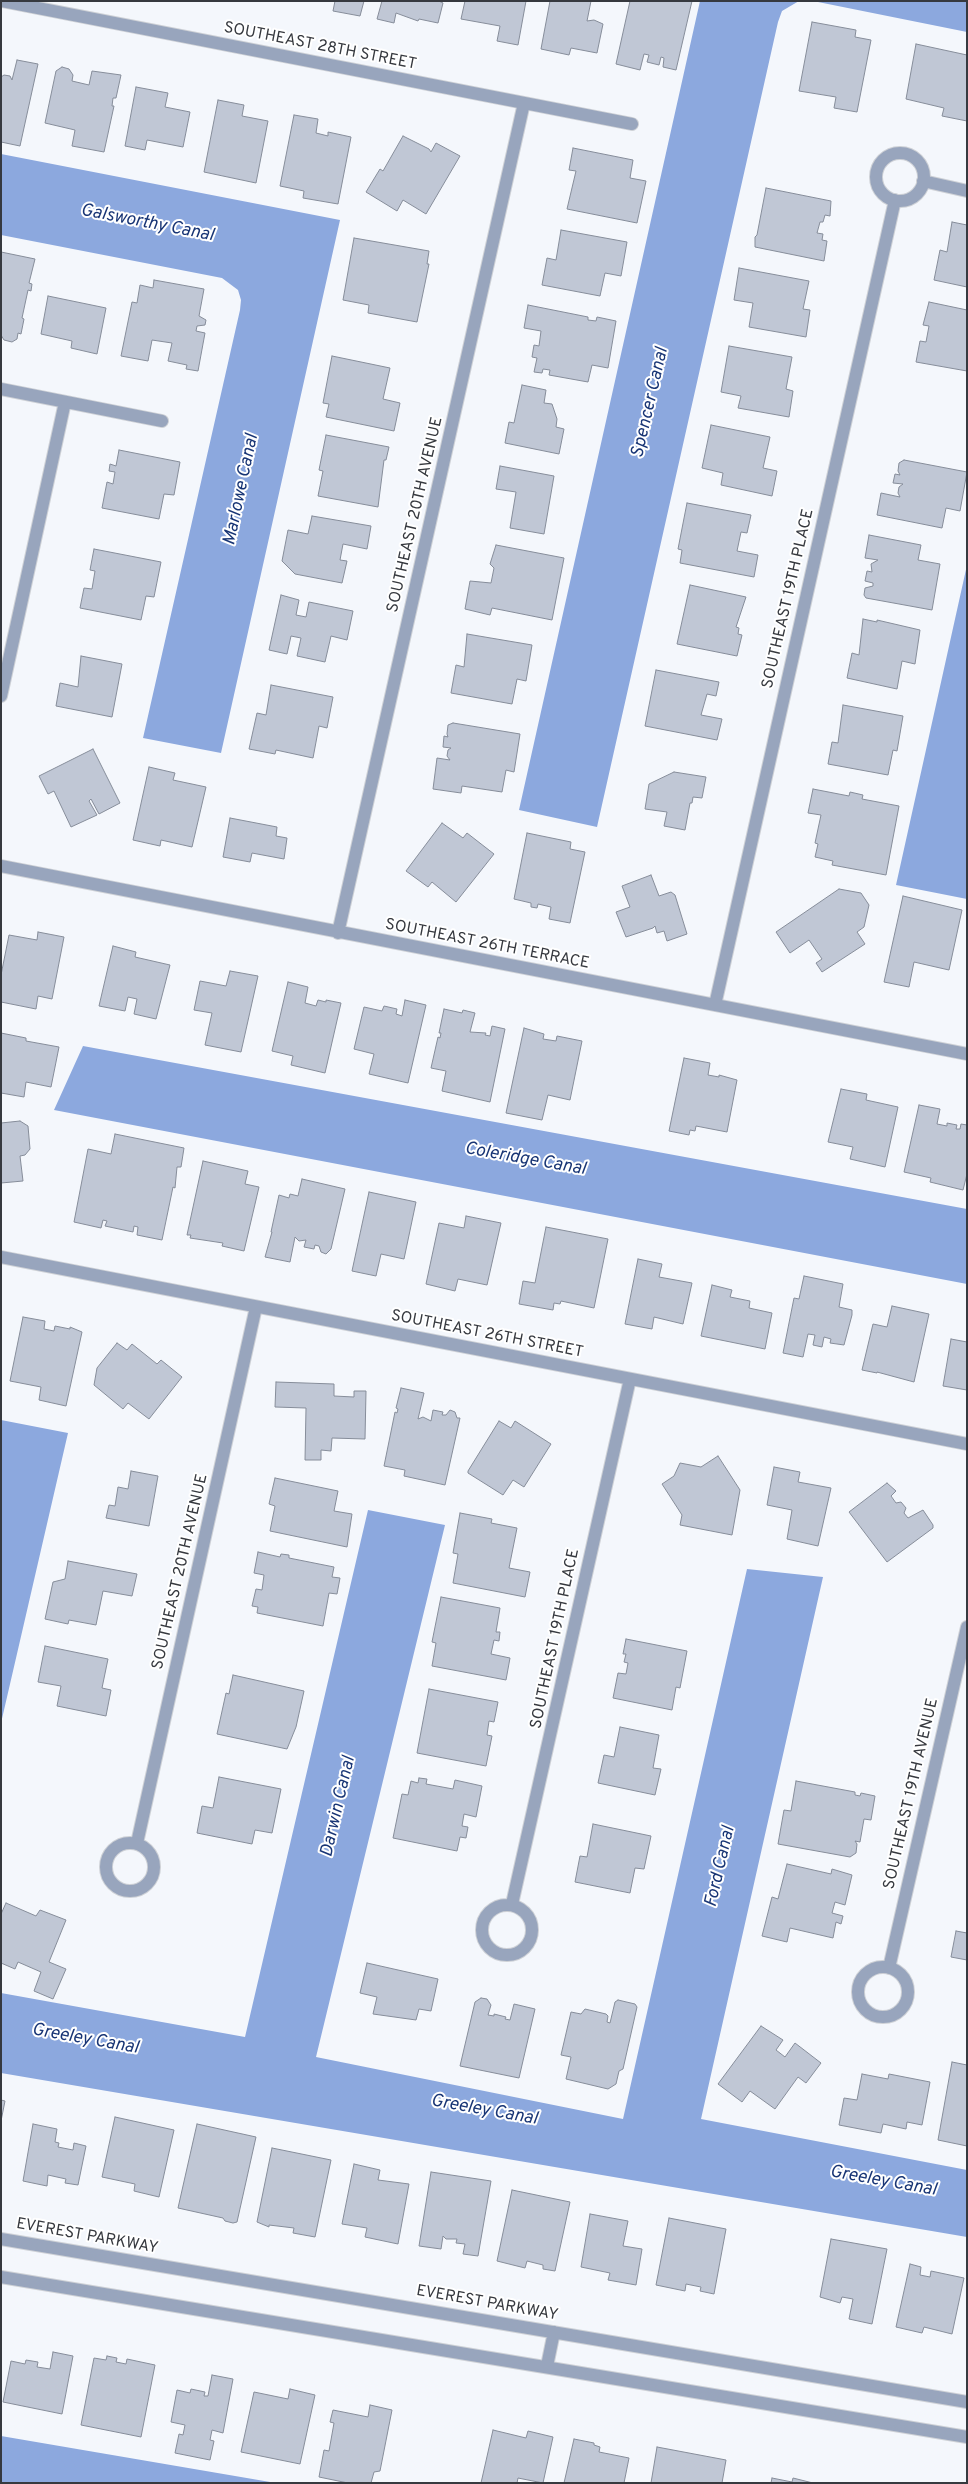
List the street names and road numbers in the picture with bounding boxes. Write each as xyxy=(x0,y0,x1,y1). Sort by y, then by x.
street label: SOUTHEAST 28TH STREET xyxy=(222,19,418,75)
street label: SOUTHEAST 20TH AVENUE xyxy=(384,415,448,615)
street label: SOUTHEAST 19TH PLACE xyxy=(759,507,819,691)
street label: SOUTHEAST 26TH TERRACE xyxy=(383,916,591,974)
street label: SOUTHEAST 26TH STREET xyxy=(389,1307,585,1363)
street label: SOUTHEAST 20TH AVENUE xyxy=(149,1472,213,1672)
street label: SOUTHEAST 19TH PLACE xyxy=(528,1547,584,1731)
street label: SOUTHEAST 19TH AVENUE xyxy=(881,1697,943,1891)
street label: EVEREST PARKWAY xyxy=(15,2215,159,2259)
street label: EVEREST PARKWAY xyxy=(415,2282,559,2326)

